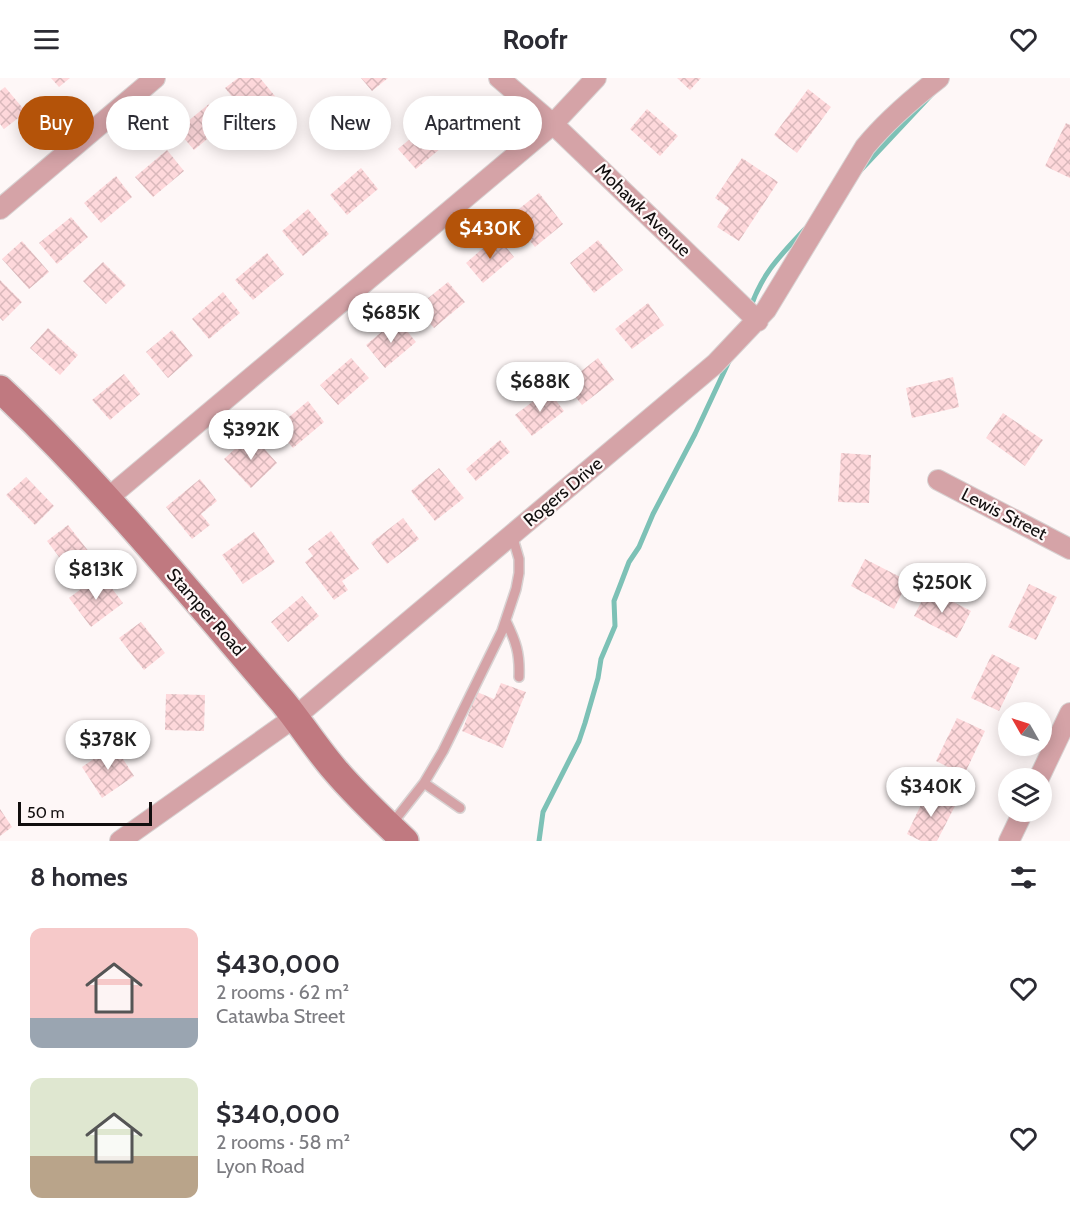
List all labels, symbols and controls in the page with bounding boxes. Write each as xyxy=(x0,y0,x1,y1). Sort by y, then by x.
icon: menu xyxy=(30,23,63,56)
text: Roofr xyxy=(502,23,568,56)
icon: heart xyxy=(1007,23,1040,56)
chip: Buy xyxy=(18,96,94,150)
chip: Rent xyxy=(106,96,190,150)
chip: Filters xyxy=(202,96,297,150)
chip: New xyxy=(309,96,391,150)
chip: Apartment xyxy=(403,96,542,150)
street label: Mohawk Avenue xyxy=(591,159,695,261)
pin: $430K xyxy=(448,209,532,260)
text: $430K xyxy=(459,216,521,240)
pin: $685K xyxy=(349,293,433,344)
text: $685K xyxy=(362,300,420,324)
pin: $688K xyxy=(498,362,582,413)
text: $688K xyxy=(510,369,570,393)
pin: $392K xyxy=(209,410,293,461)
text: $392K xyxy=(223,417,279,441)
street label: Rogers Drive xyxy=(519,453,607,531)
street label: Lewis Street xyxy=(958,483,1050,545)
pin: $813K xyxy=(54,550,138,601)
text: $813K xyxy=(69,557,123,581)
pin: $250K xyxy=(900,563,984,614)
street label: Stamper Road xyxy=(162,564,250,660)
text: $250K xyxy=(912,570,972,594)
north arrow xyxy=(998,702,1052,756)
map controls xyxy=(998,702,1052,822)
pin: $378K xyxy=(66,720,150,771)
text: $378K xyxy=(79,727,137,751)
pin: $340K xyxy=(889,767,973,818)
button: layers xyxy=(998,768,1052,822)
text: $340K xyxy=(900,774,962,798)
scale bar xyxy=(18,799,152,826)
text: 50 m xyxy=(27,803,64,822)
text: 8 homes xyxy=(30,861,128,893)
icon: filters xyxy=(1007,861,1040,894)
text: $430,000 xyxy=(216,948,340,980)
icon: home xyxy=(78,952,150,1024)
icon: heart xyxy=(1007,972,1040,1005)
text: 2 rooms · 62 m² xyxy=(216,980,349,1004)
text: Catawba Street xyxy=(216,1004,345,1028)
text: $340,000 xyxy=(216,1098,340,1130)
icon: home xyxy=(78,1102,150,1174)
icon: heart xyxy=(1007,1122,1040,1155)
text: 2 rooms · 58 m² xyxy=(216,1130,350,1154)
text: Lyon Road xyxy=(216,1154,304,1178)

